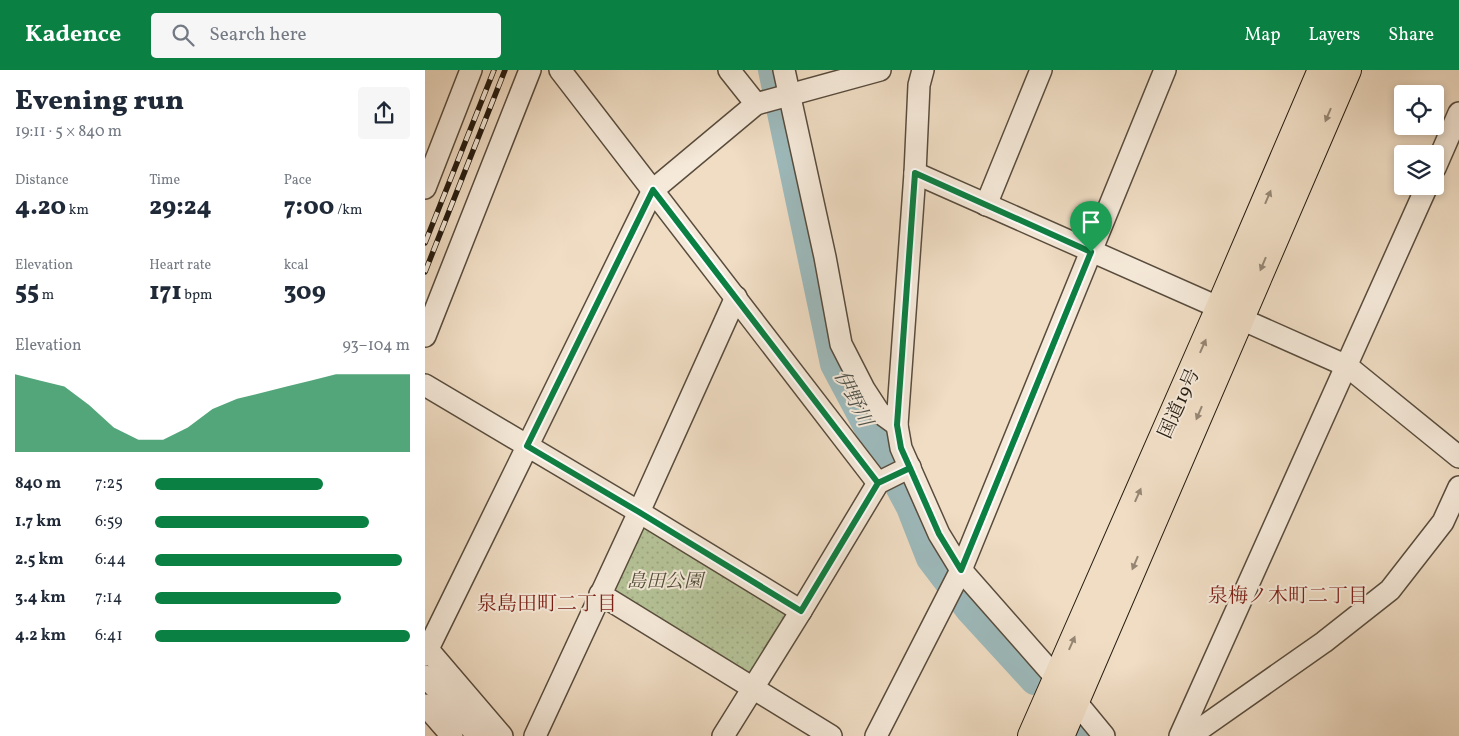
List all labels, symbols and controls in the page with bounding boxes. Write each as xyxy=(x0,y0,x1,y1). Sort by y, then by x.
search box xyxy=(151,13,501,58)
text: Kadence xyxy=(25,18,121,52)
icon: search xyxy=(169,21,197,49)
text: Search here xyxy=(209,22,307,48)
text: Map xyxy=(1244,23,1280,48)
text: Layers xyxy=(1308,23,1360,48)
text: Share xyxy=(1388,23,1434,48)
text: Evening run xyxy=(15,82,184,121)
map controls xyxy=(1394,85,1444,195)
button: locate xyxy=(1394,85,1444,135)
button: share xyxy=(358,87,410,139)
one-way arrow xyxy=(1323,108,1331,122)
text: 19:11 · 5 × 840 m xyxy=(15,121,122,143)
button: layers xyxy=(1394,145,1444,195)
text: Distance xyxy=(15,171,69,190)
text: Time xyxy=(149,171,180,190)
text: Pace xyxy=(284,171,312,190)
text: 4.20 xyxy=(15,190,66,225)
text: 29:24 xyxy=(149,190,212,225)
text: 7:00 xyxy=(284,190,334,225)
one-way arrow xyxy=(1264,190,1272,204)
text: km xyxy=(66,201,89,220)
text: /km xyxy=(334,201,362,220)
pin xyxy=(1070,201,1112,252)
icon: arrive xyxy=(1077,208,1105,236)
text: Elevation xyxy=(15,256,73,275)
text: Heart rate xyxy=(149,256,211,275)
text: kcal xyxy=(284,256,309,275)
one-way arrow xyxy=(1259,257,1267,272)
text: 55 xyxy=(15,275,39,310)
text: 171 xyxy=(149,275,182,310)
text: 309 xyxy=(284,275,326,310)
text: m xyxy=(39,286,54,305)
text: bpm xyxy=(182,286,212,305)
text: Elevation xyxy=(15,335,82,357)
text: 93–104 m xyxy=(342,335,410,357)
one-way arrow xyxy=(1200,339,1208,353)
street label: 国道19号 xyxy=(1153,365,1207,443)
water label: 伊野川 xyxy=(826,366,879,434)
one-way arrow xyxy=(1195,406,1203,421)
text: 840 m xyxy=(15,473,61,495)
text: 7:25 xyxy=(95,473,123,495)
one-way arrow xyxy=(1134,488,1142,502)
text: 1.7 km xyxy=(15,511,62,533)
text: 6:59 xyxy=(95,511,123,533)
text: 2.5 km xyxy=(15,549,64,571)
text: 6:44 xyxy=(95,549,126,571)
one-way arrow xyxy=(1131,556,1139,570)
park label: 島田公園 xyxy=(627,569,706,595)
district label: 泉梅ノ木町二丁目 xyxy=(1208,583,1368,611)
text: 3.4 km xyxy=(15,587,66,609)
text: 7:14 xyxy=(95,587,122,609)
district label: 泉島田町二丁目 xyxy=(477,591,617,619)
text: 4.2 km xyxy=(15,625,66,647)
text: 6:41 xyxy=(95,625,123,647)
one-way arrow xyxy=(1069,636,1077,650)

